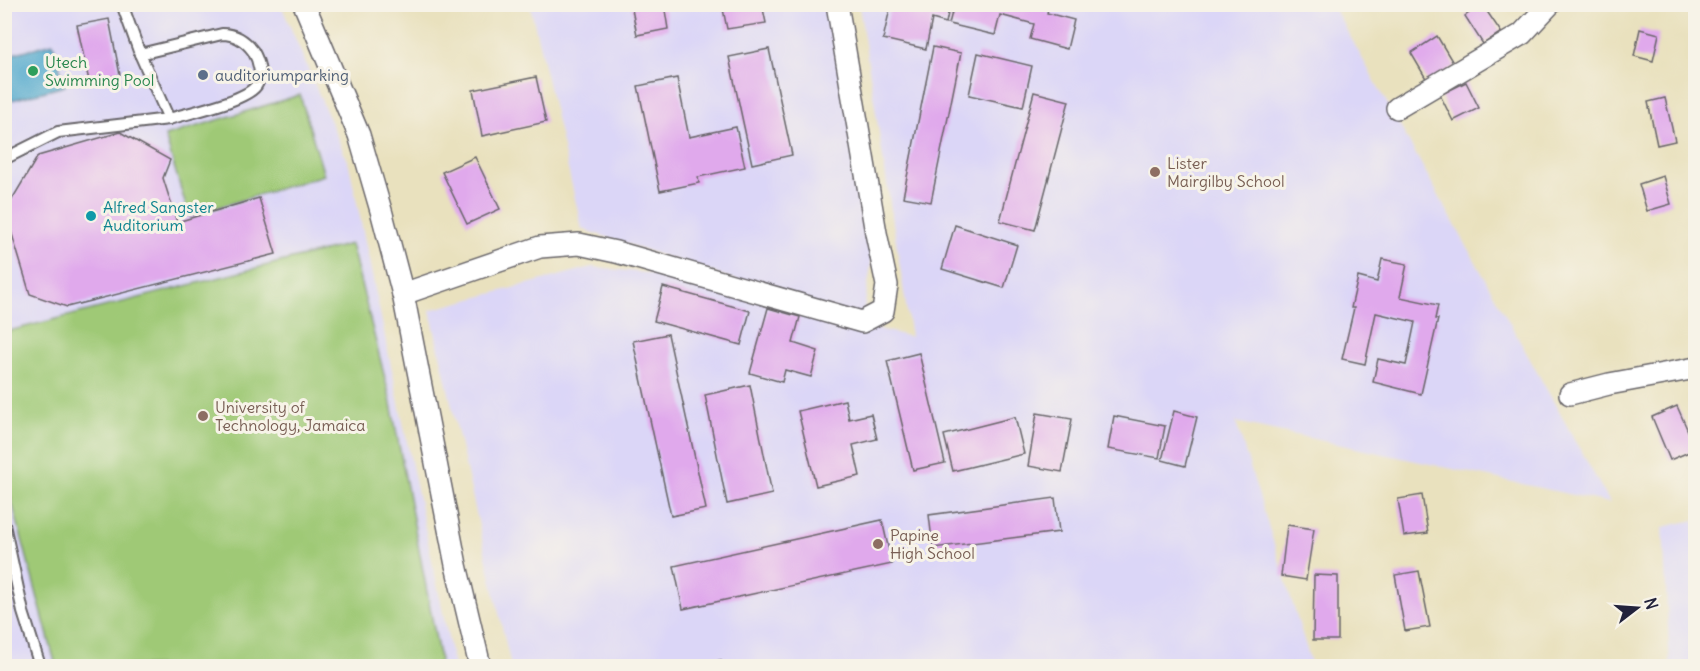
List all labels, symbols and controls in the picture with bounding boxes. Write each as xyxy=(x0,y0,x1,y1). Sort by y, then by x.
place label: Utech Swimming Pool xyxy=(45,52,154,90)
marker: Utech Swimming Pool xyxy=(26,64,40,78)
place label: auditoriumparking xyxy=(215,65,349,85)
marker: auditoriumparking xyxy=(196,68,210,82)
place label: Lister Mairgilby School xyxy=(1167,153,1285,191)
marker: Lister Mairgilby School xyxy=(1148,165,1162,179)
place label: Alfred Sangster Auditorium xyxy=(103,197,214,235)
marker: Alfred Sangster Auditorium xyxy=(84,209,98,223)
place label: University of Technology, Jamaica xyxy=(215,397,365,435)
marker: University of Technology, Jamaica xyxy=(196,409,210,423)
place label: Papine High School xyxy=(890,525,975,563)
marker: Papine High School xyxy=(871,537,885,551)
north arrow xyxy=(1607,578,1667,638)
text: N xyxy=(1640,595,1663,612)

